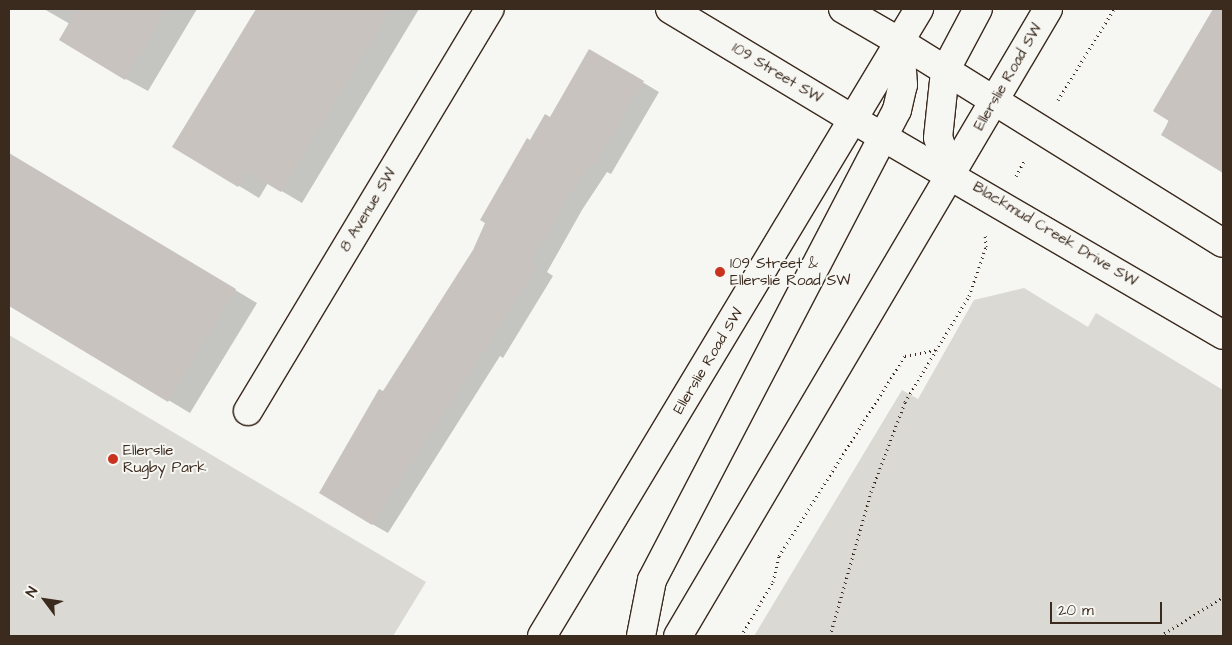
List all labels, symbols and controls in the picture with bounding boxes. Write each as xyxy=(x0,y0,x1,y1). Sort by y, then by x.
street label: Ellerslie Road SW xyxy=(970,20,1046,134)
street label: 109 Street SW xyxy=(729,39,825,107)
street label: 8 Avenue SW xyxy=(336,165,400,255)
street label: Blackmud Creek Drive SW xyxy=(970,178,1140,290)
place label: 109 Street & Ellerslie Road SW xyxy=(730,254,850,289)
marker: 109 Street & Ellerslie Road SW xyxy=(714,266,726,278)
street label: Ellerslie Road SW xyxy=(669,305,747,417)
place label: Ellerslie Rugby Park xyxy=(123,441,206,476)
marker: Ellerslie Rugby Park xyxy=(107,453,119,465)
north arrow xyxy=(20,575,70,625)
text: N xyxy=(21,583,43,601)
scale bar xyxy=(1052,592,1164,624)
text: 20 m xyxy=(1058,600,1094,621)

